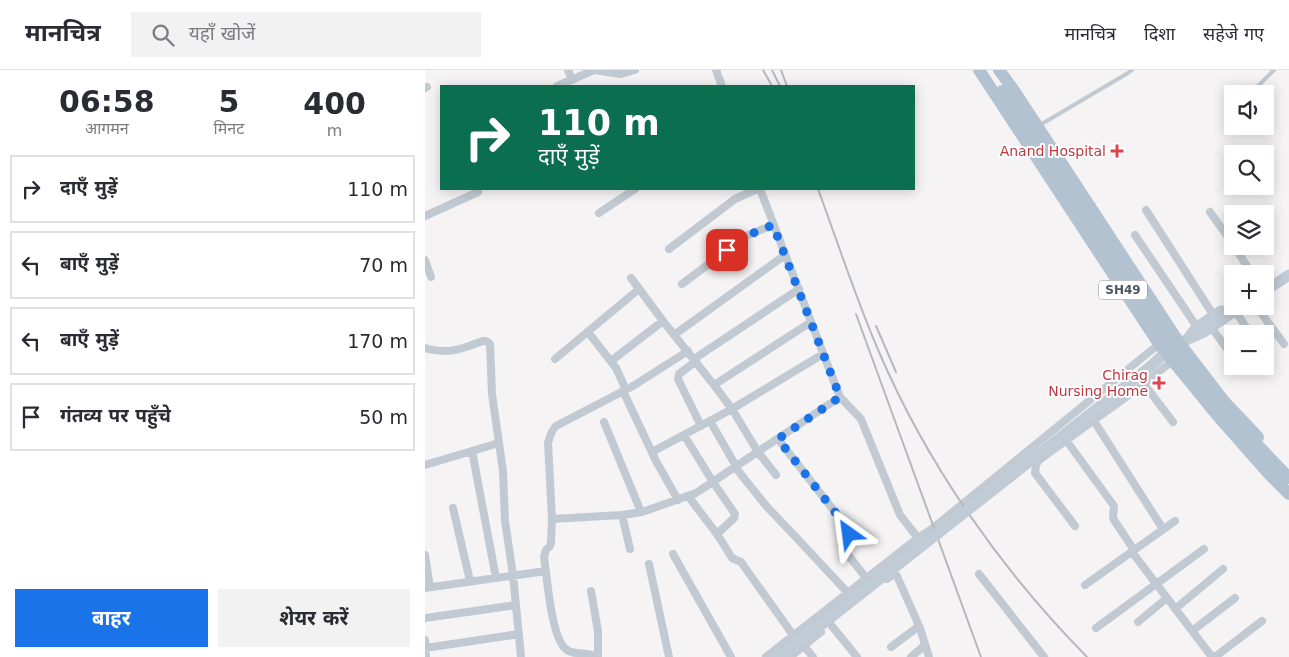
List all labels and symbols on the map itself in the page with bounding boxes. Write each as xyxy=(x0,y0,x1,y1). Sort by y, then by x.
place label: Anand Hospital xyxy=(1000,143,1106,159)
marker: Anand Hospital xyxy=(1110,144,1124,158)
pin xyxy=(706,229,748,271)
road number: SH49 xyxy=(1099,280,1147,300)
place label: Chirag Nursing Home xyxy=(1048,367,1148,399)
marker: Chirag Nursing Home xyxy=(1152,376,1166,390)
position arrow xyxy=(822,507,874,559)

